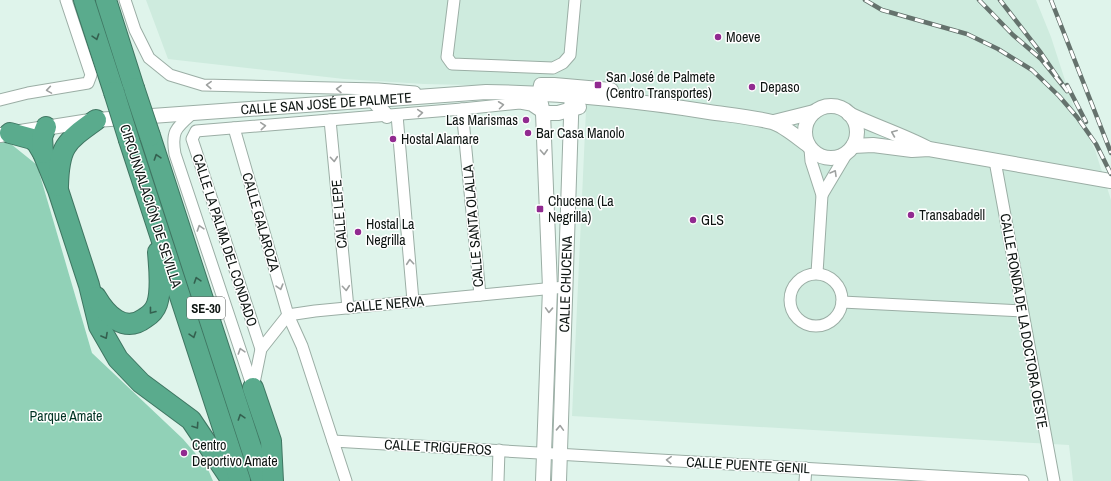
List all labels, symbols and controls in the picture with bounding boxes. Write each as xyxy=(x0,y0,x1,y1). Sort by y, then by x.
place label: Moeve xyxy=(726,28,760,46)
marker: Moeve xyxy=(713,32,723,42)
one-way arrow xyxy=(91,33,100,40)
place label: San José de Palmete (Centro Transportes) xyxy=(606,68,715,102)
place label: Depaso xyxy=(760,78,800,96)
marker: San José de Palmete (Centro Transportes) xyxy=(593,80,603,90)
one-way arrow xyxy=(206,81,212,90)
marker: Depaso xyxy=(747,82,757,92)
one-way arrow xyxy=(46,85,52,93)
one-way arrow xyxy=(336,85,342,93)
street label: CALLE SAN JOSÉ DE PALMETE xyxy=(240,88,413,119)
one-way arrow xyxy=(498,101,504,110)
one-way arrow xyxy=(417,108,423,117)
place label: Las Marismas xyxy=(446,111,518,129)
marker: Las Marismas xyxy=(521,115,531,125)
one-way arrow xyxy=(260,121,266,130)
street label: CIRCUNVALACIÓN DE SEVILLA xyxy=(116,122,186,290)
place label: Bar Casa Manolo xyxy=(536,124,625,142)
marker: Bar Casa Manolo xyxy=(523,128,533,138)
place label: Hostal Alamare xyxy=(401,130,479,148)
one-way arrow xyxy=(890,130,898,138)
marker: Hostal Alamare xyxy=(388,134,398,144)
one-way arrow xyxy=(540,149,548,155)
street label: CALLE LA PALMA DEL CONDADO xyxy=(189,151,261,329)
one-way arrow xyxy=(153,153,161,160)
one-way arrow xyxy=(329,156,338,162)
street label: CALLE SANTA OLALLA xyxy=(459,164,487,288)
street label: CALLE GALAROZA xyxy=(238,170,284,274)
one-way arrow xyxy=(829,170,836,178)
street label: CALLE LEPE xyxy=(327,179,351,249)
place label: Chucena (La Negrilla) xyxy=(548,192,614,226)
marker: Chucena (La Negrilla) xyxy=(535,204,545,214)
place label: Transabadell xyxy=(919,206,985,224)
marker: Transabadell xyxy=(906,210,916,220)
place label: GLS xyxy=(701,211,724,229)
street label: CALLE RONDA DE LA DOCTORA OESTE xyxy=(996,212,1052,430)
place label: Hostal La Negrilla xyxy=(366,215,415,249)
marker: GLS xyxy=(688,215,698,225)
one-way arrow xyxy=(196,225,204,232)
marker: Hostal La Negrilla xyxy=(353,227,363,237)
street label: CALLE CHUCENA xyxy=(555,235,576,333)
one-way arrow xyxy=(406,259,415,265)
one-way arrow xyxy=(193,277,202,284)
one-way arrow xyxy=(275,283,284,290)
one-way arrow xyxy=(341,285,350,291)
street label: CALLE NERVA xyxy=(345,292,425,316)
road number: SE-30 xyxy=(187,297,225,319)
one-way arrow xyxy=(150,306,157,313)
one-way arrow xyxy=(545,307,554,313)
one-way arrow xyxy=(188,331,197,338)
one-way arrow xyxy=(100,332,107,339)
one-way arrow xyxy=(237,348,245,355)
park label: Parque Amate xyxy=(30,407,102,425)
one-way arrow xyxy=(238,414,246,421)
one-way arrow xyxy=(191,422,199,429)
one-way arrow xyxy=(556,425,565,431)
street label: CALLE TRIGUEROS xyxy=(384,435,493,459)
place label: Centro Deportivo Amate xyxy=(192,436,278,470)
marker: Centro Deportivo Amate xyxy=(179,448,189,458)
street label: CALLE PUENTE GENIL xyxy=(686,453,811,477)
one-way arrow xyxy=(666,456,672,465)

